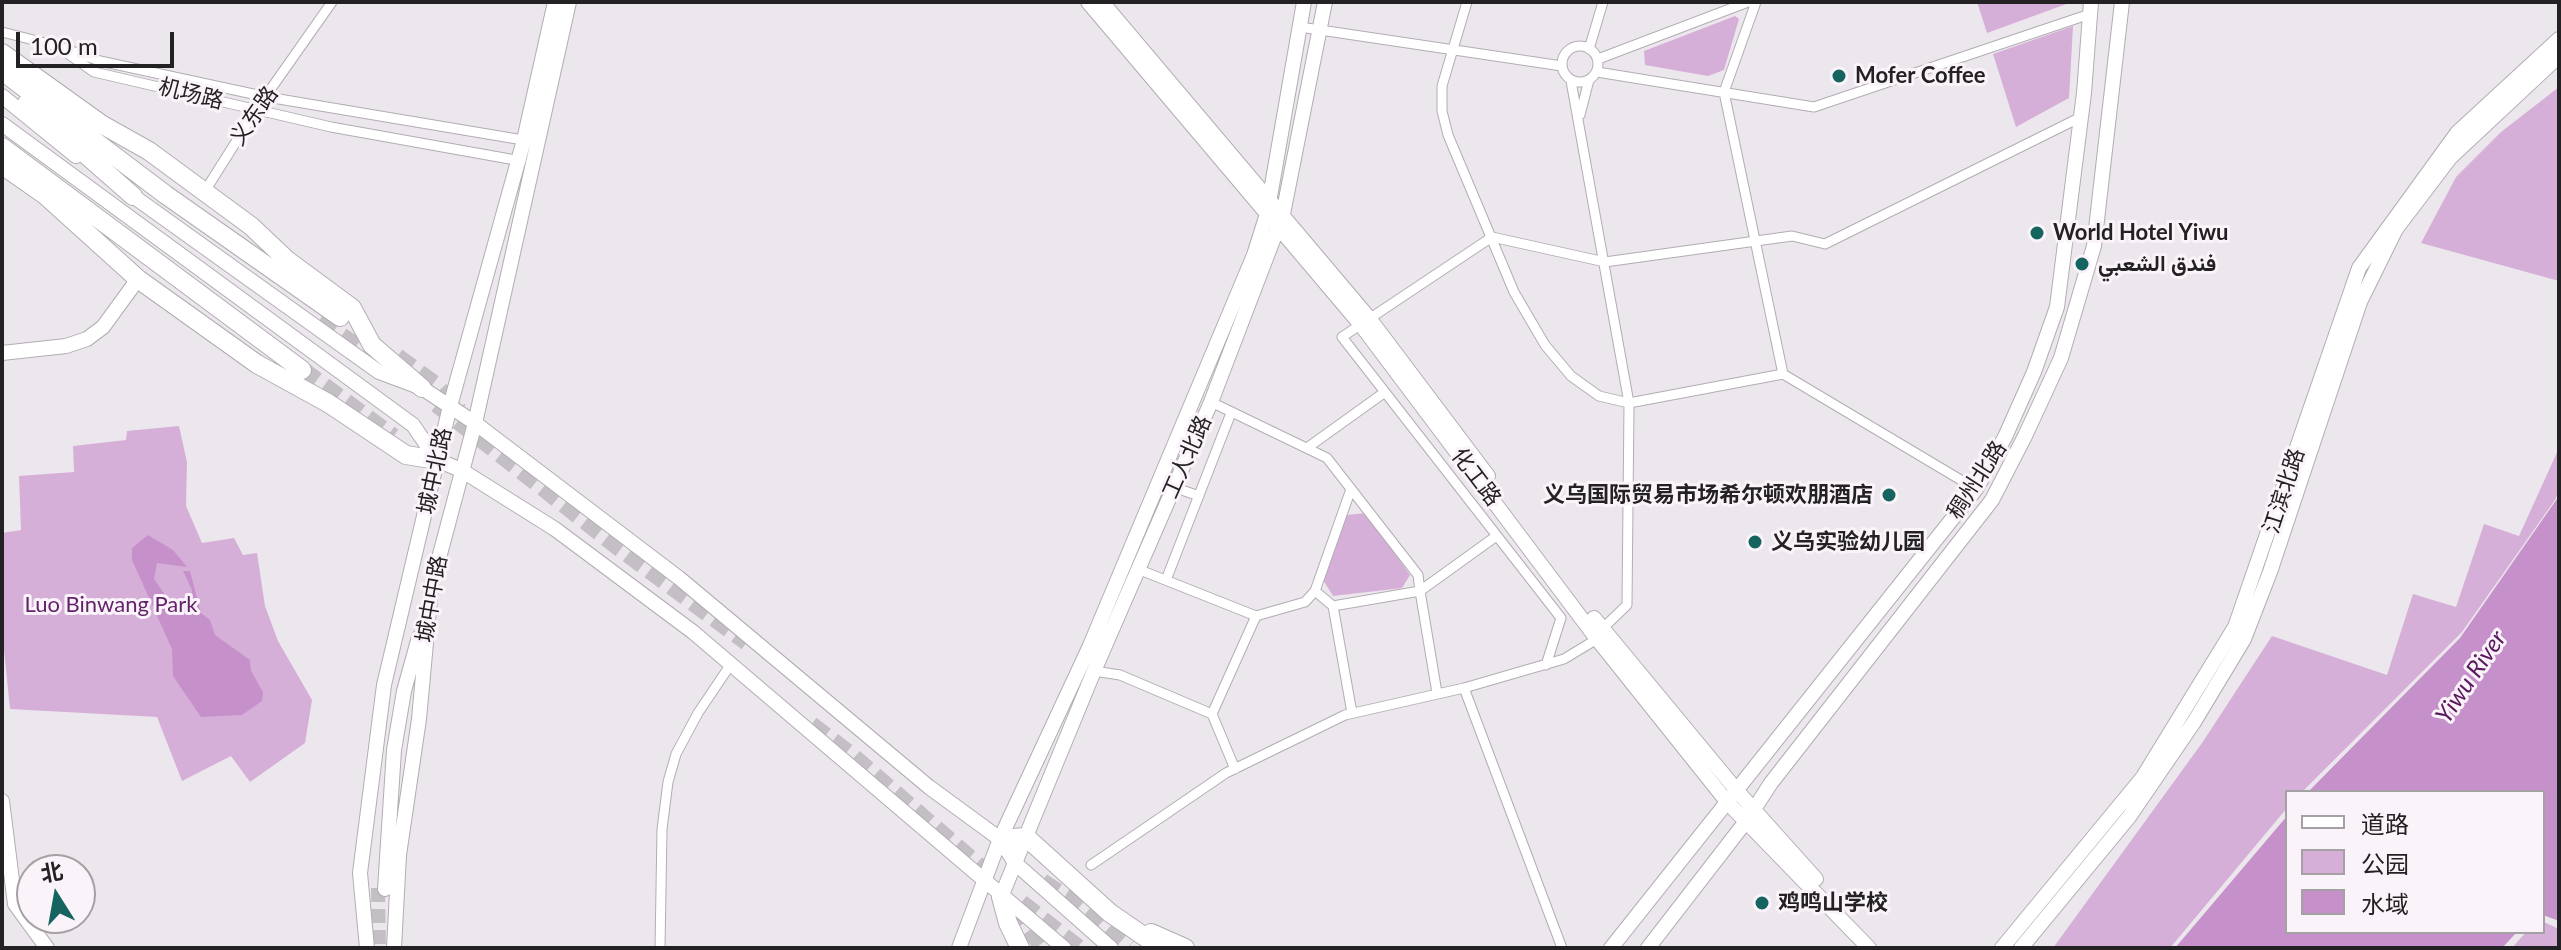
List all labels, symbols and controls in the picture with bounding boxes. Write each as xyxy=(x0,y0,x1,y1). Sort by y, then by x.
scale bar xyxy=(20,16,178,66)
text: 100 m xyxy=(30,31,98,60)
place label: Mofer Coffee xyxy=(1855,63,1986,89)
marker: Mofer Coffee xyxy=(1830,67,1848,85)
street label: 机场路 xyxy=(156,73,226,115)
street label: 义东路 xyxy=(224,81,284,151)
place label: World Hotel Yiwu xyxy=(2053,220,2229,246)
marker: World Hotel Yiwu xyxy=(2028,224,2046,242)
place label: فندق الشعبي xyxy=(2098,251,2216,277)
marker: فندق الشعبي xyxy=(2073,255,2091,273)
street label: 工人北路 xyxy=(1157,411,1217,503)
street label: 城中北路 xyxy=(413,425,457,517)
street label: 稠州北路 xyxy=(1942,436,2012,524)
street label: 化工路 xyxy=(1446,443,1506,511)
street label: 江滨北路 xyxy=(2258,445,2310,537)
place label: 义乌国际贸易市场希尔顿欢朋酒店 xyxy=(1543,482,1873,508)
marker: 义乌国际贸易市场希尔顿欢朋酒店 xyxy=(1880,486,1898,504)
place label: 义乌实验幼儿园 xyxy=(1771,529,1925,555)
marker: 义乌实验幼儿园 xyxy=(1746,533,1764,551)
street label: 城中中路 xyxy=(411,553,453,645)
park label: Luo Binwang Park xyxy=(25,592,197,618)
water label: Yiwu River xyxy=(2430,625,2512,729)
legend xyxy=(2285,790,2545,934)
text: 道路 xyxy=(2361,809,2409,838)
text: 公园 xyxy=(2361,849,2409,878)
north arrow xyxy=(16,854,96,934)
text: 北 xyxy=(38,857,65,887)
text: 水域 xyxy=(2361,889,2409,918)
place label: 鸡鸣山学校 xyxy=(1778,890,1888,916)
marker: 鸡鸣山学校 xyxy=(1753,894,1771,912)

